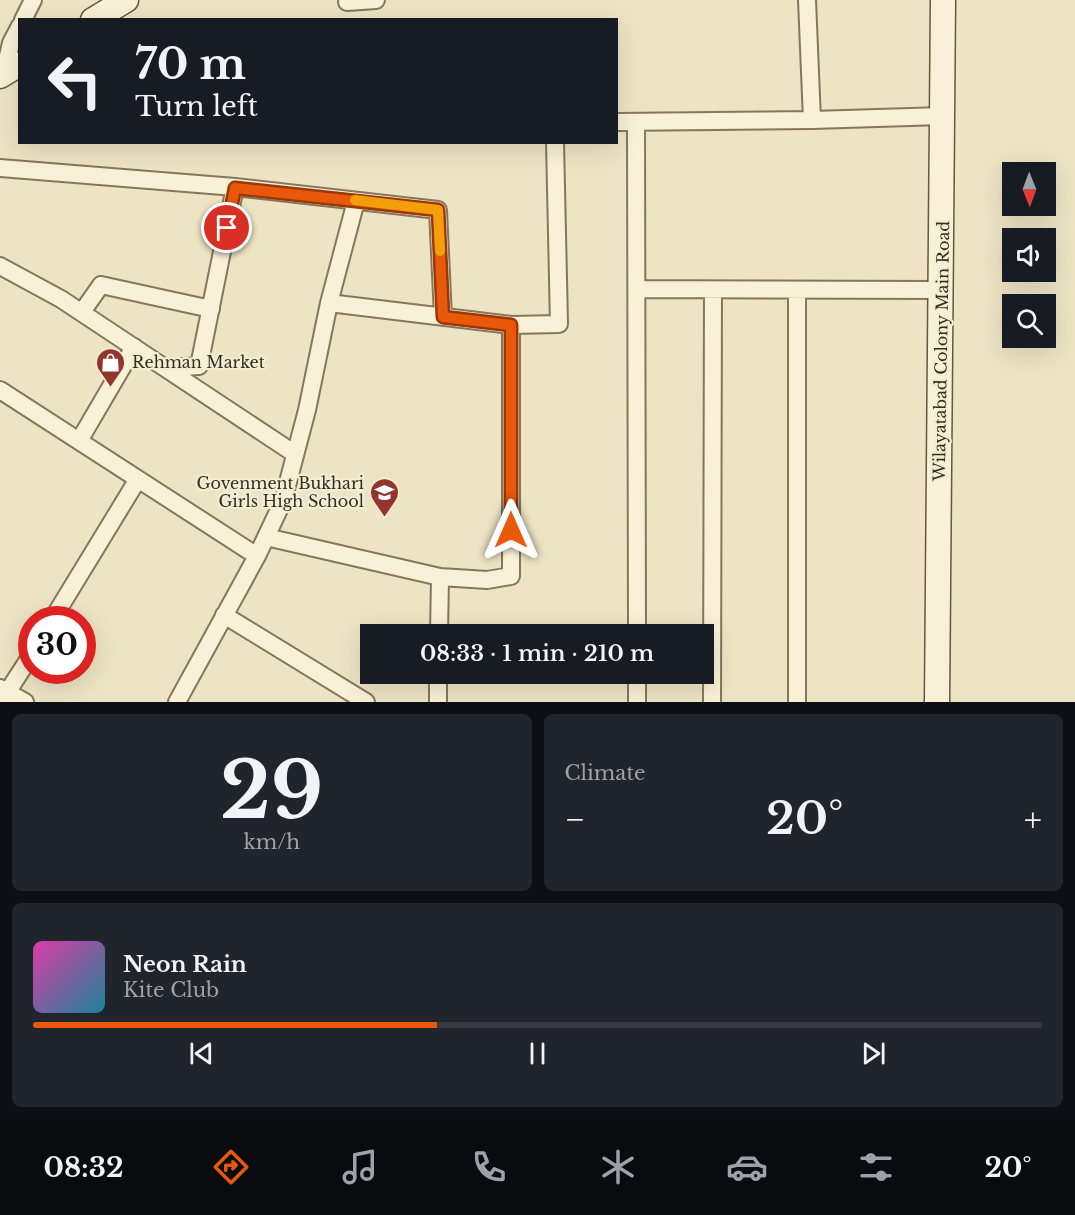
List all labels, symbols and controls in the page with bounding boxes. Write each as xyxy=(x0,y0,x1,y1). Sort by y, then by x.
text: 70 m xyxy=(135,38,246,90)
icon: left xyxy=(36,42,114,120)
text: Turn left xyxy=(135,90,258,123)
north arrow xyxy=(1002,162,1056,216)
map controls xyxy=(1002,162,1056,348)
pin xyxy=(201,202,252,253)
icon: arrive xyxy=(210,211,243,244)
street label: Wilayatabad Colony Main Road xyxy=(929,220,953,482)
button: sound xyxy=(1002,228,1056,282)
button: search xyxy=(1002,294,1056,348)
shop icon: Rehman Market xyxy=(95,346,127,388)
place label: Rehman Market xyxy=(132,352,265,372)
place label: Govenment Bukhari Girls High School xyxy=(197,473,365,511)
school or university icon: Govenment Bukhari Girls High School xyxy=(369,476,401,518)
position arrow xyxy=(479,498,543,562)
speed limit sign: 30 xyxy=(18,606,96,684)
text: 08:33 · 1 min · 210 m xyxy=(420,640,654,667)
text: 29 xyxy=(220,742,323,839)
text: Climate xyxy=(565,761,645,785)
text: 20° xyxy=(766,790,843,846)
text: − xyxy=(565,799,585,840)
text: + xyxy=(1024,799,1042,840)
text: km/h xyxy=(243,830,300,854)
text: Neon Rain xyxy=(123,951,247,978)
text: Kite Club xyxy=(123,978,219,1002)
icon: previous xyxy=(185,1037,218,1070)
icon: pause xyxy=(521,1037,554,1070)
icon: next xyxy=(857,1037,890,1070)
icon: directions xyxy=(210,1146,252,1188)
icon: music xyxy=(339,1146,381,1188)
icon: phone xyxy=(468,1146,510,1188)
icon: climate xyxy=(597,1146,639,1188)
icon: car xyxy=(726,1146,768,1188)
icon: filters xyxy=(855,1146,897,1188)
text: 08:32 xyxy=(44,1151,123,1184)
text: 20° xyxy=(984,1151,1031,1184)

